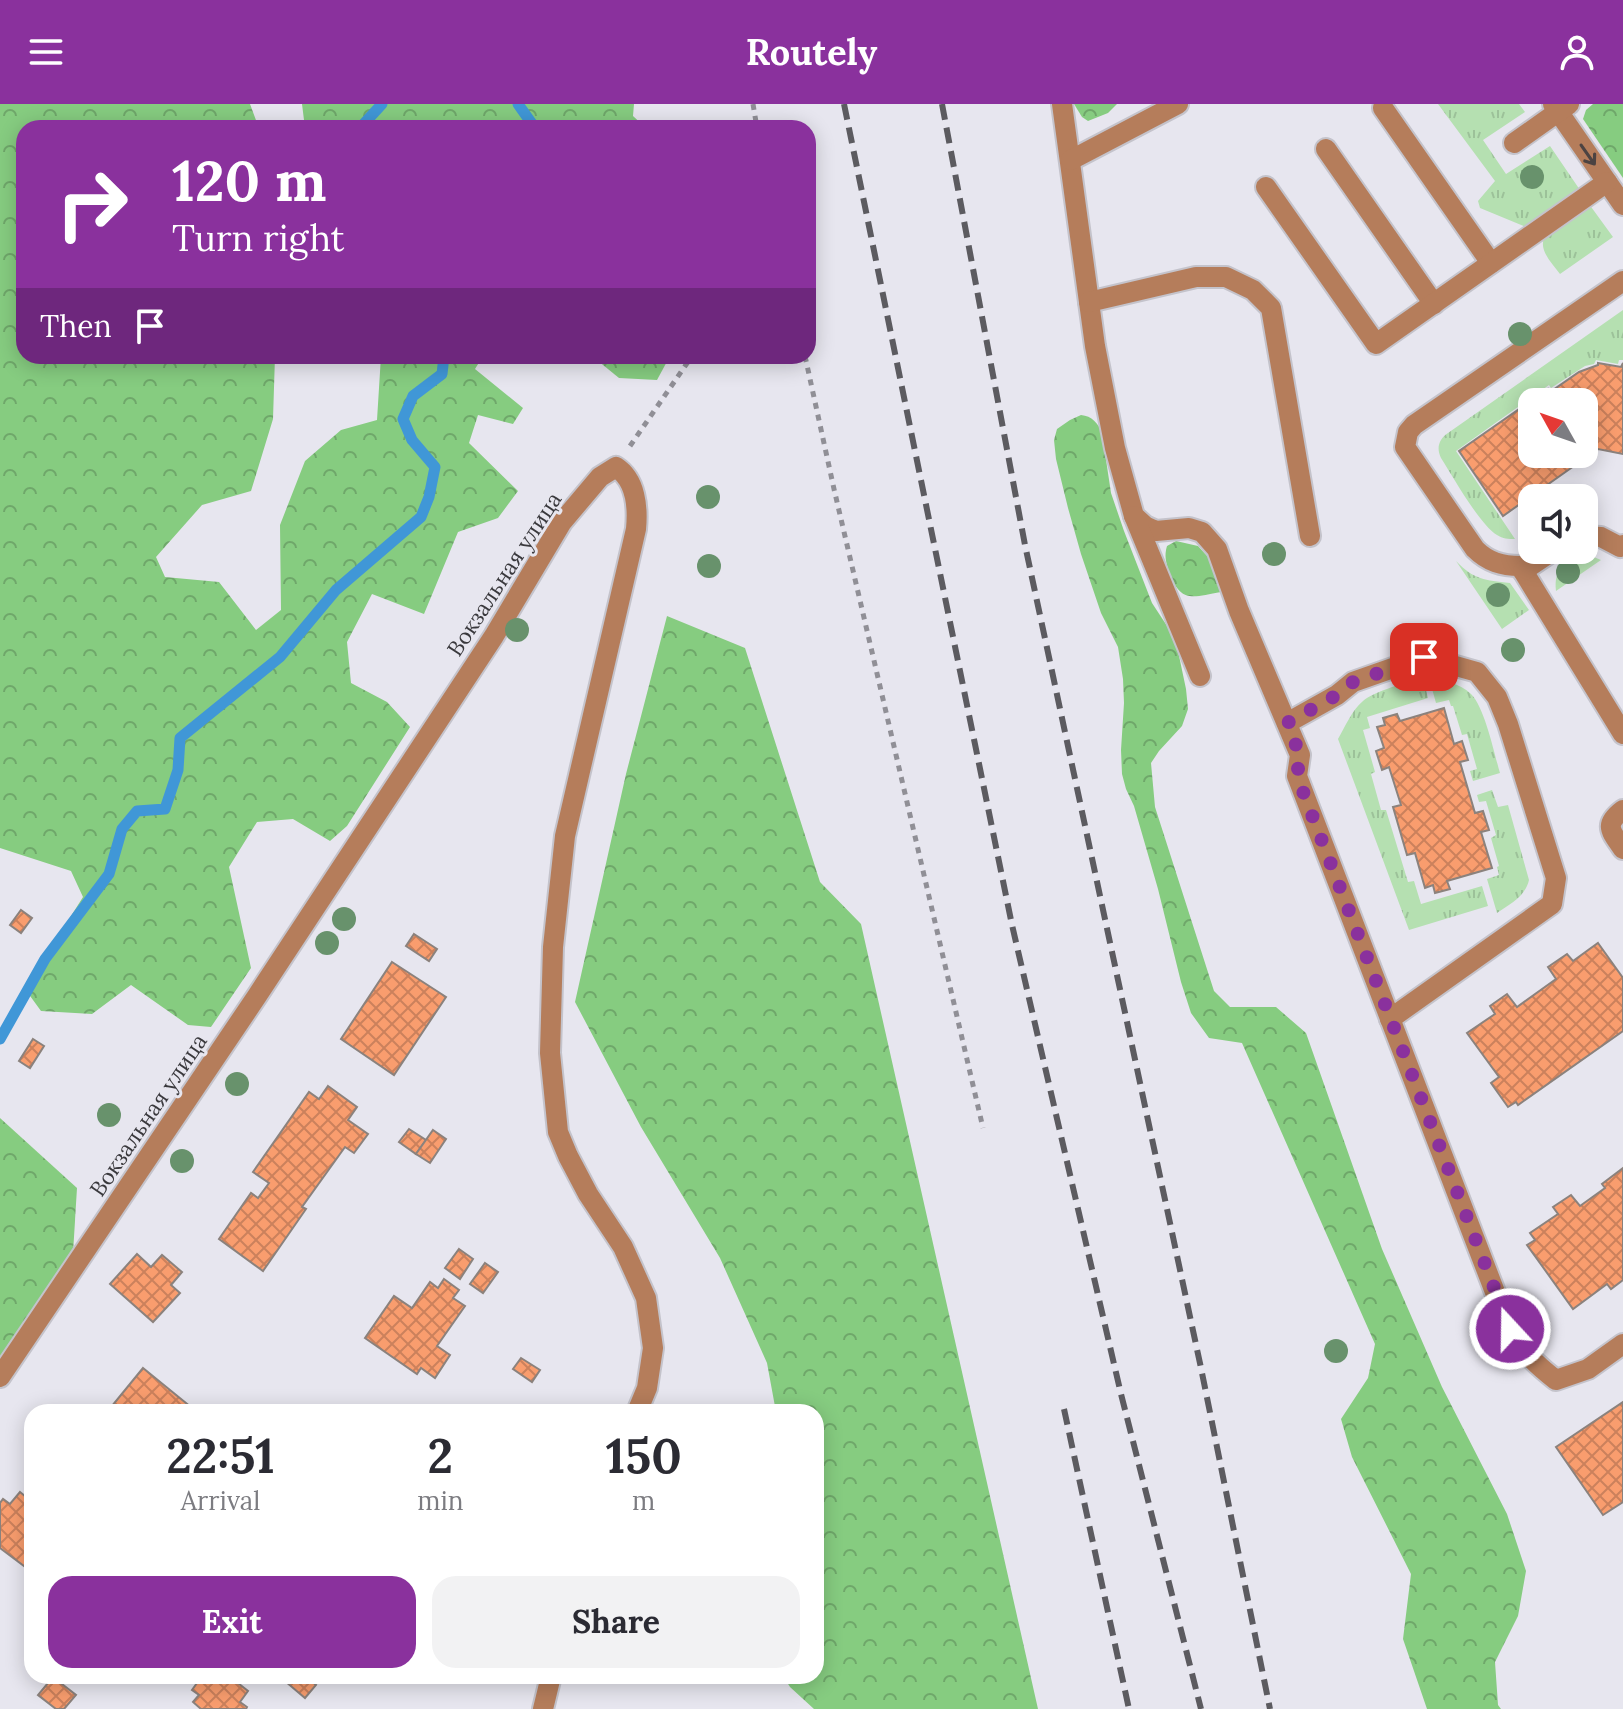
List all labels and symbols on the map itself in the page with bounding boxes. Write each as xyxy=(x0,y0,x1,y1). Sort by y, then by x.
one-way arrow xyxy=(1580,143,1596,165)
north arrow xyxy=(1518,388,1598,468)
street label: Вокзальная улица xyxy=(441,487,567,661)
pin xyxy=(1390,623,1458,691)
street label: Вокзальная улица xyxy=(83,1028,213,1202)
position arrow xyxy=(1468,1287,1552,1371)

